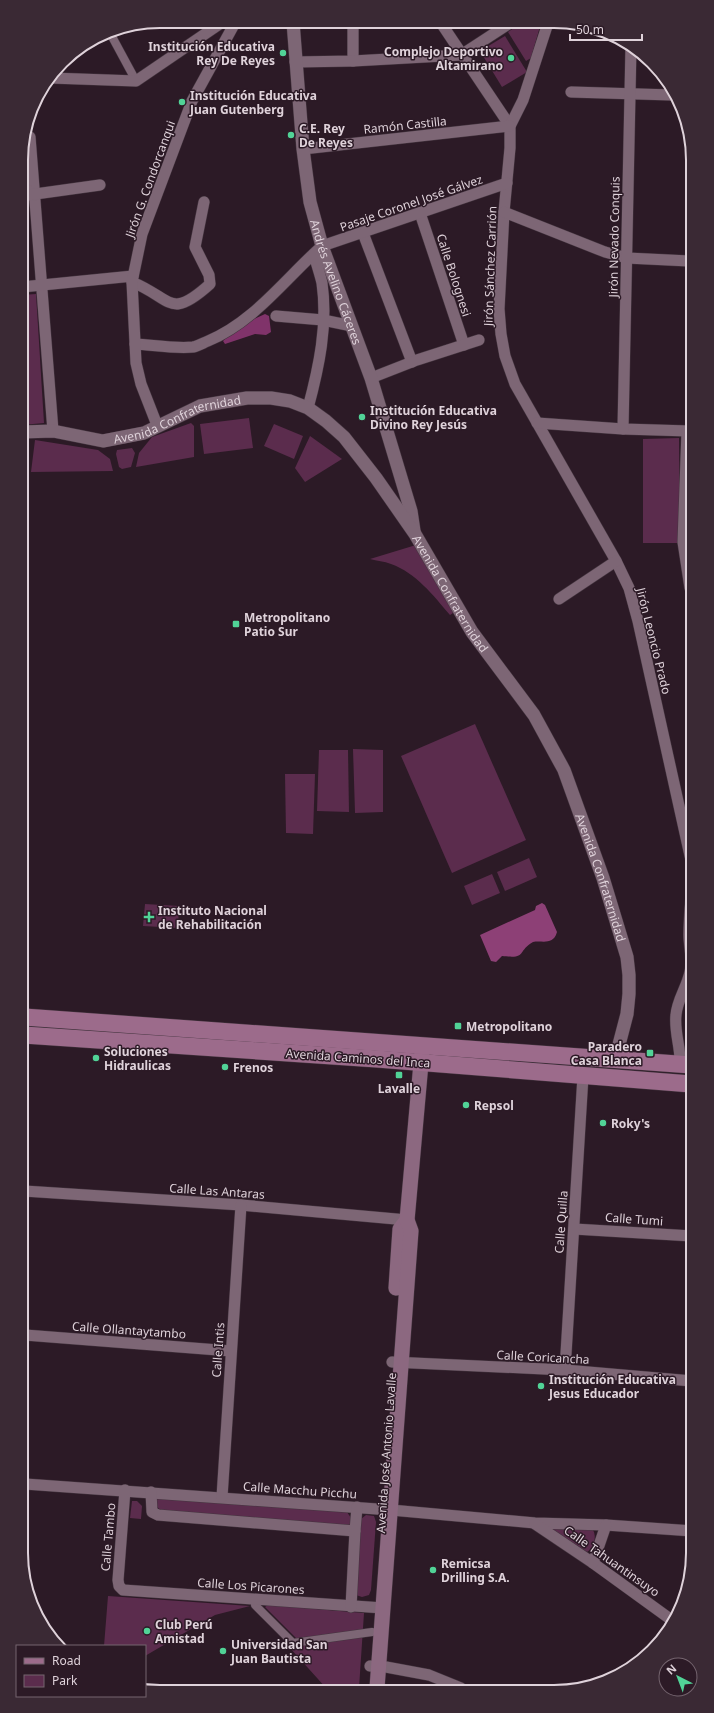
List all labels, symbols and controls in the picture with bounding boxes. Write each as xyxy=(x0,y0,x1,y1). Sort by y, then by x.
scale bar xyxy=(570,16,642,42)
text: 50 m xyxy=(576,21,604,38)
place label: Institución Educativa Rey De Reyes xyxy=(148,38,275,69)
place label: Complejo Deportivo Altamirano xyxy=(384,43,503,74)
marker: Institución Educativa Rey De Reyes xyxy=(278,48,288,58)
marker: Complejo Deportivo Altamirano xyxy=(506,53,516,63)
place label: Institución Educativa Juan Gutenberg xyxy=(189,87,317,118)
marker: Institución Educativa Juan Gutenberg xyxy=(177,97,187,107)
street label: Ramón Castilla xyxy=(363,112,447,138)
street label: Jirón G. Condorcanqui xyxy=(121,118,179,241)
place label: C.E. Rey De Reyes xyxy=(299,120,353,151)
marker: C.E. Rey De Reyes xyxy=(286,130,296,140)
street label: Pasaje Coronel José Gálvez xyxy=(337,170,485,235)
street label: Jirón Nevado Conquis xyxy=(604,176,624,299)
street label: Jirón Sánchez Carrión xyxy=(479,206,501,327)
street label: Andrés Avelino Cáceres xyxy=(307,217,366,347)
street label: Calle Bolognesi xyxy=(433,231,475,319)
street label: Avenida Confraternidad xyxy=(112,391,242,447)
place label: Institución Educativa Divino Rey Jesús xyxy=(370,402,497,433)
marker: Institución Educativa Divino Rey Jesús xyxy=(357,412,367,422)
street label: Avenida Confraternidad xyxy=(409,532,493,656)
street label: Jirón Leoncio Prado xyxy=(632,585,675,696)
place label: Metropolitano Patio Sur xyxy=(244,609,330,640)
marker: Metropolitano Patio Sur xyxy=(231,619,241,629)
street label: Avenida Confraternidad xyxy=(572,811,630,944)
place label: Instituto Nacional de Rehabilitación xyxy=(158,902,267,933)
marker: Instituto Nacional de Rehabilitación xyxy=(143,911,155,923)
place label: Metropolitano xyxy=(466,1018,552,1035)
marker: Metropolitano xyxy=(453,1021,463,1031)
place label: Paradero Casa Blanca xyxy=(571,1038,642,1069)
place label: Soluciones Hidraulicas xyxy=(104,1043,171,1074)
street label: Avenida Caminos del Inca xyxy=(285,1044,431,1072)
marker: Paradero Casa Blanca xyxy=(645,1048,655,1058)
marker: Soluciones Hidraulicas xyxy=(91,1053,101,1063)
place label: Frenos xyxy=(233,1059,273,1076)
marker: Frenos xyxy=(220,1062,230,1072)
marker: Lavalle xyxy=(394,1070,404,1080)
place label: Lavalle xyxy=(378,1080,420,1097)
place label: Repsol xyxy=(474,1097,514,1114)
marker: Repsol xyxy=(461,1100,471,1110)
place label: Roky's xyxy=(611,1115,650,1132)
marker: Roky's xyxy=(598,1118,608,1128)
street label: Calle Las Antaras xyxy=(169,1179,266,1203)
street label: Calle Quilla xyxy=(550,1190,572,1254)
street label: Calle Tumi xyxy=(604,1208,664,1230)
street label: Calle Ollantaytambo xyxy=(71,1318,187,1342)
street label: Calle Intis xyxy=(208,1322,228,1378)
street label: Calle Coricancha xyxy=(496,1346,590,1368)
place label: Institución Educativa Jesus Educador xyxy=(548,1371,676,1402)
street label: Avenida José Antonio Lavalle xyxy=(372,1372,400,1534)
marker: Institución Educativa Jesus Educador xyxy=(536,1381,546,1391)
street label: Calle Macchu Picchu xyxy=(242,1478,358,1502)
street label: Calle Tambo xyxy=(97,1502,119,1572)
street label: Calle Tahuantinsuyo xyxy=(561,1522,663,1600)
place label: Remicsa Drilling S.A. xyxy=(441,1555,510,1586)
marker: Remicsa Drilling S.A. xyxy=(428,1565,438,1575)
street label: Calle Los Picarones xyxy=(197,1574,305,1598)
place label: Club Perú Amistad xyxy=(155,1616,213,1647)
marker: Club Perú Amistad xyxy=(142,1626,152,1636)
place label: Universidad San Juan Bautista xyxy=(230,1636,328,1667)
legend xyxy=(16,1645,146,1697)
marker: Universidad San Juan Bautista xyxy=(218,1646,228,1656)
text: Road xyxy=(52,1652,81,1669)
north arrow xyxy=(658,1657,698,1697)
text: N xyxy=(663,1661,679,1678)
text: Park xyxy=(52,1672,78,1689)

